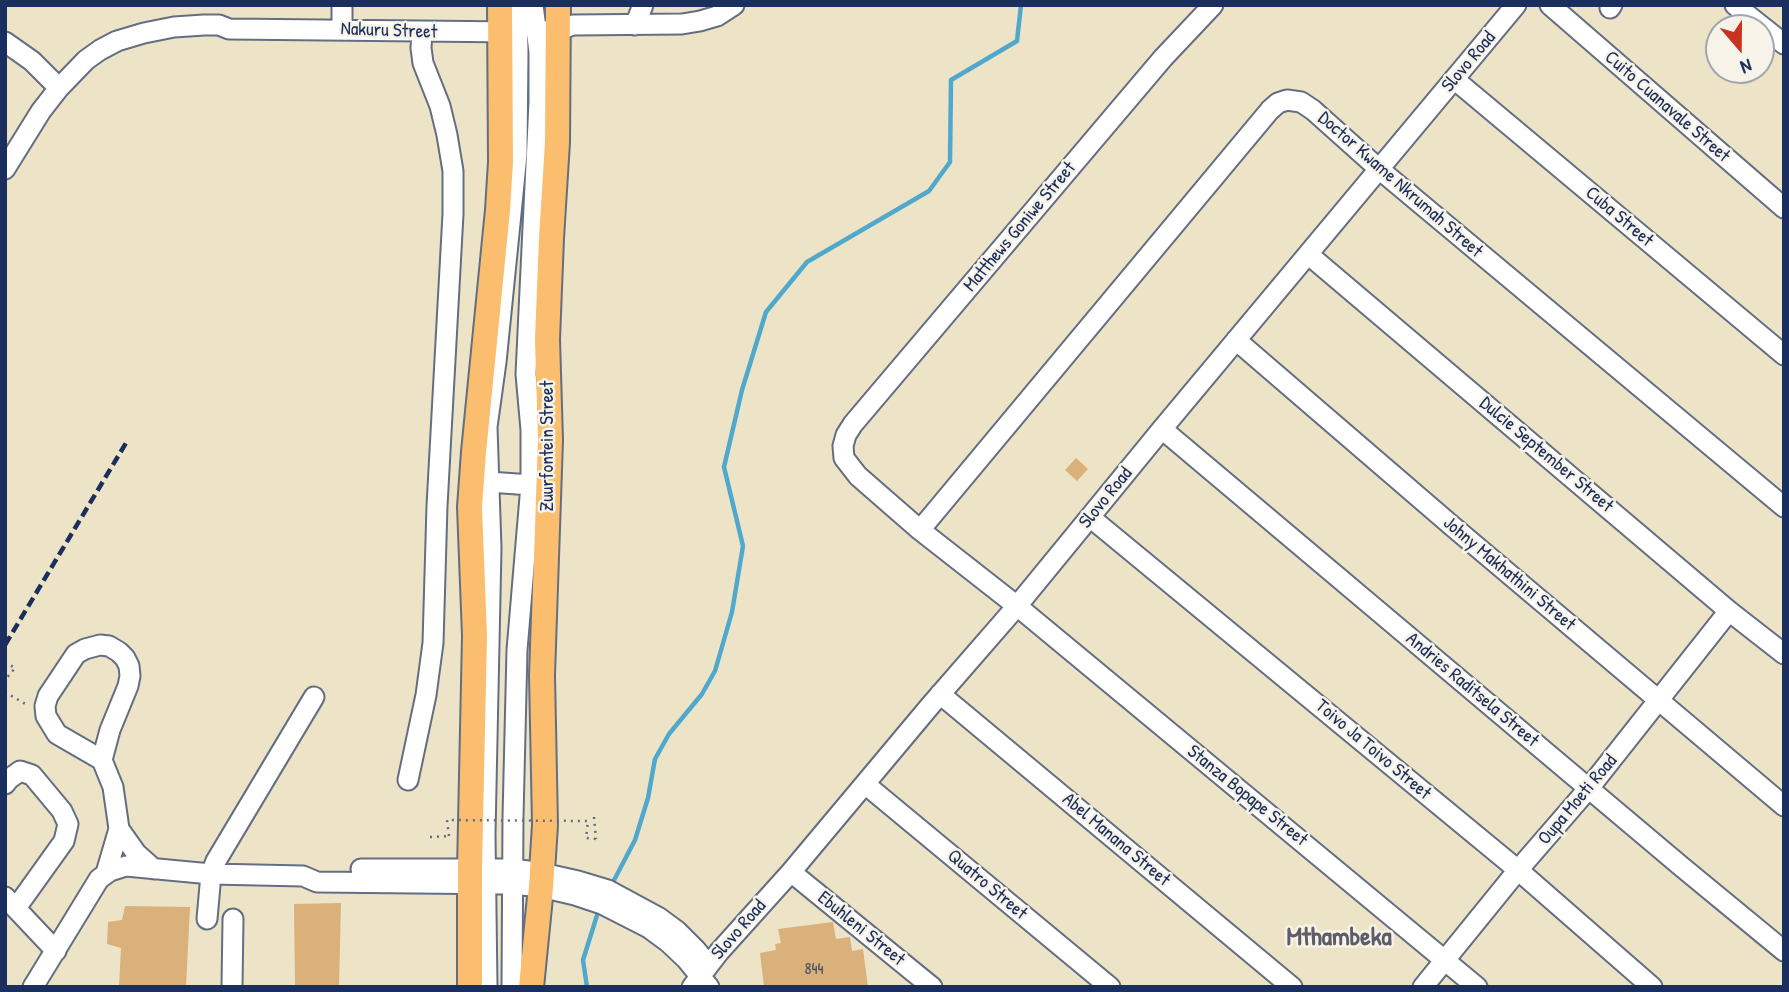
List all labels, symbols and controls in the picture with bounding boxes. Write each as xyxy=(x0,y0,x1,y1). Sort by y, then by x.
north arrow xyxy=(1705,14,1775,84)
street label: Nakuru Street xyxy=(340,18,438,44)
street label: Slovo Road xyxy=(1437,27,1501,97)
street label: Cuito Cuanavale Street xyxy=(1600,46,1734,168)
text: N xyxy=(1737,53,1756,81)
street label: Doctor Kwame Nkrumah Street xyxy=(1313,107,1487,263)
street label: Matthews Goniwe Street xyxy=(959,157,1081,297)
street label: Cuba Street xyxy=(1580,182,1658,252)
street label: Zuurfontein Street xyxy=(537,381,559,511)
street label: Dulcie September Street xyxy=(1474,392,1618,518)
street label: Slovo Road xyxy=(1074,463,1138,533)
street label: Johny Makhathini Street xyxy=(1438,512,1580,636)
street label: Andries Raditsela Street xyxy=(1401,628,1543,752)
street label: Toivo Ja Toivo Street xyxy=(1311,695,1435,805)
street label: Stanza Bopape Street xyxy=(1182,740,1312,852)
street label: Oupa Moeti Road xyxy=(1534,750,1622,850)
street label: Abel Manana Street xyxy=(1058,788,1174,892)
street label: Quatro Street xyxy=(942,845,1032,925)
street label: Ebuhleni Street xyxy=(813,887,909,971)
street label: Slovo Road xyxy=(707,895,771,965)
district label: Mthambeka xyxy=(1286,922,1392,954)
house number: 844 xyxy=(805,960,823,980)

